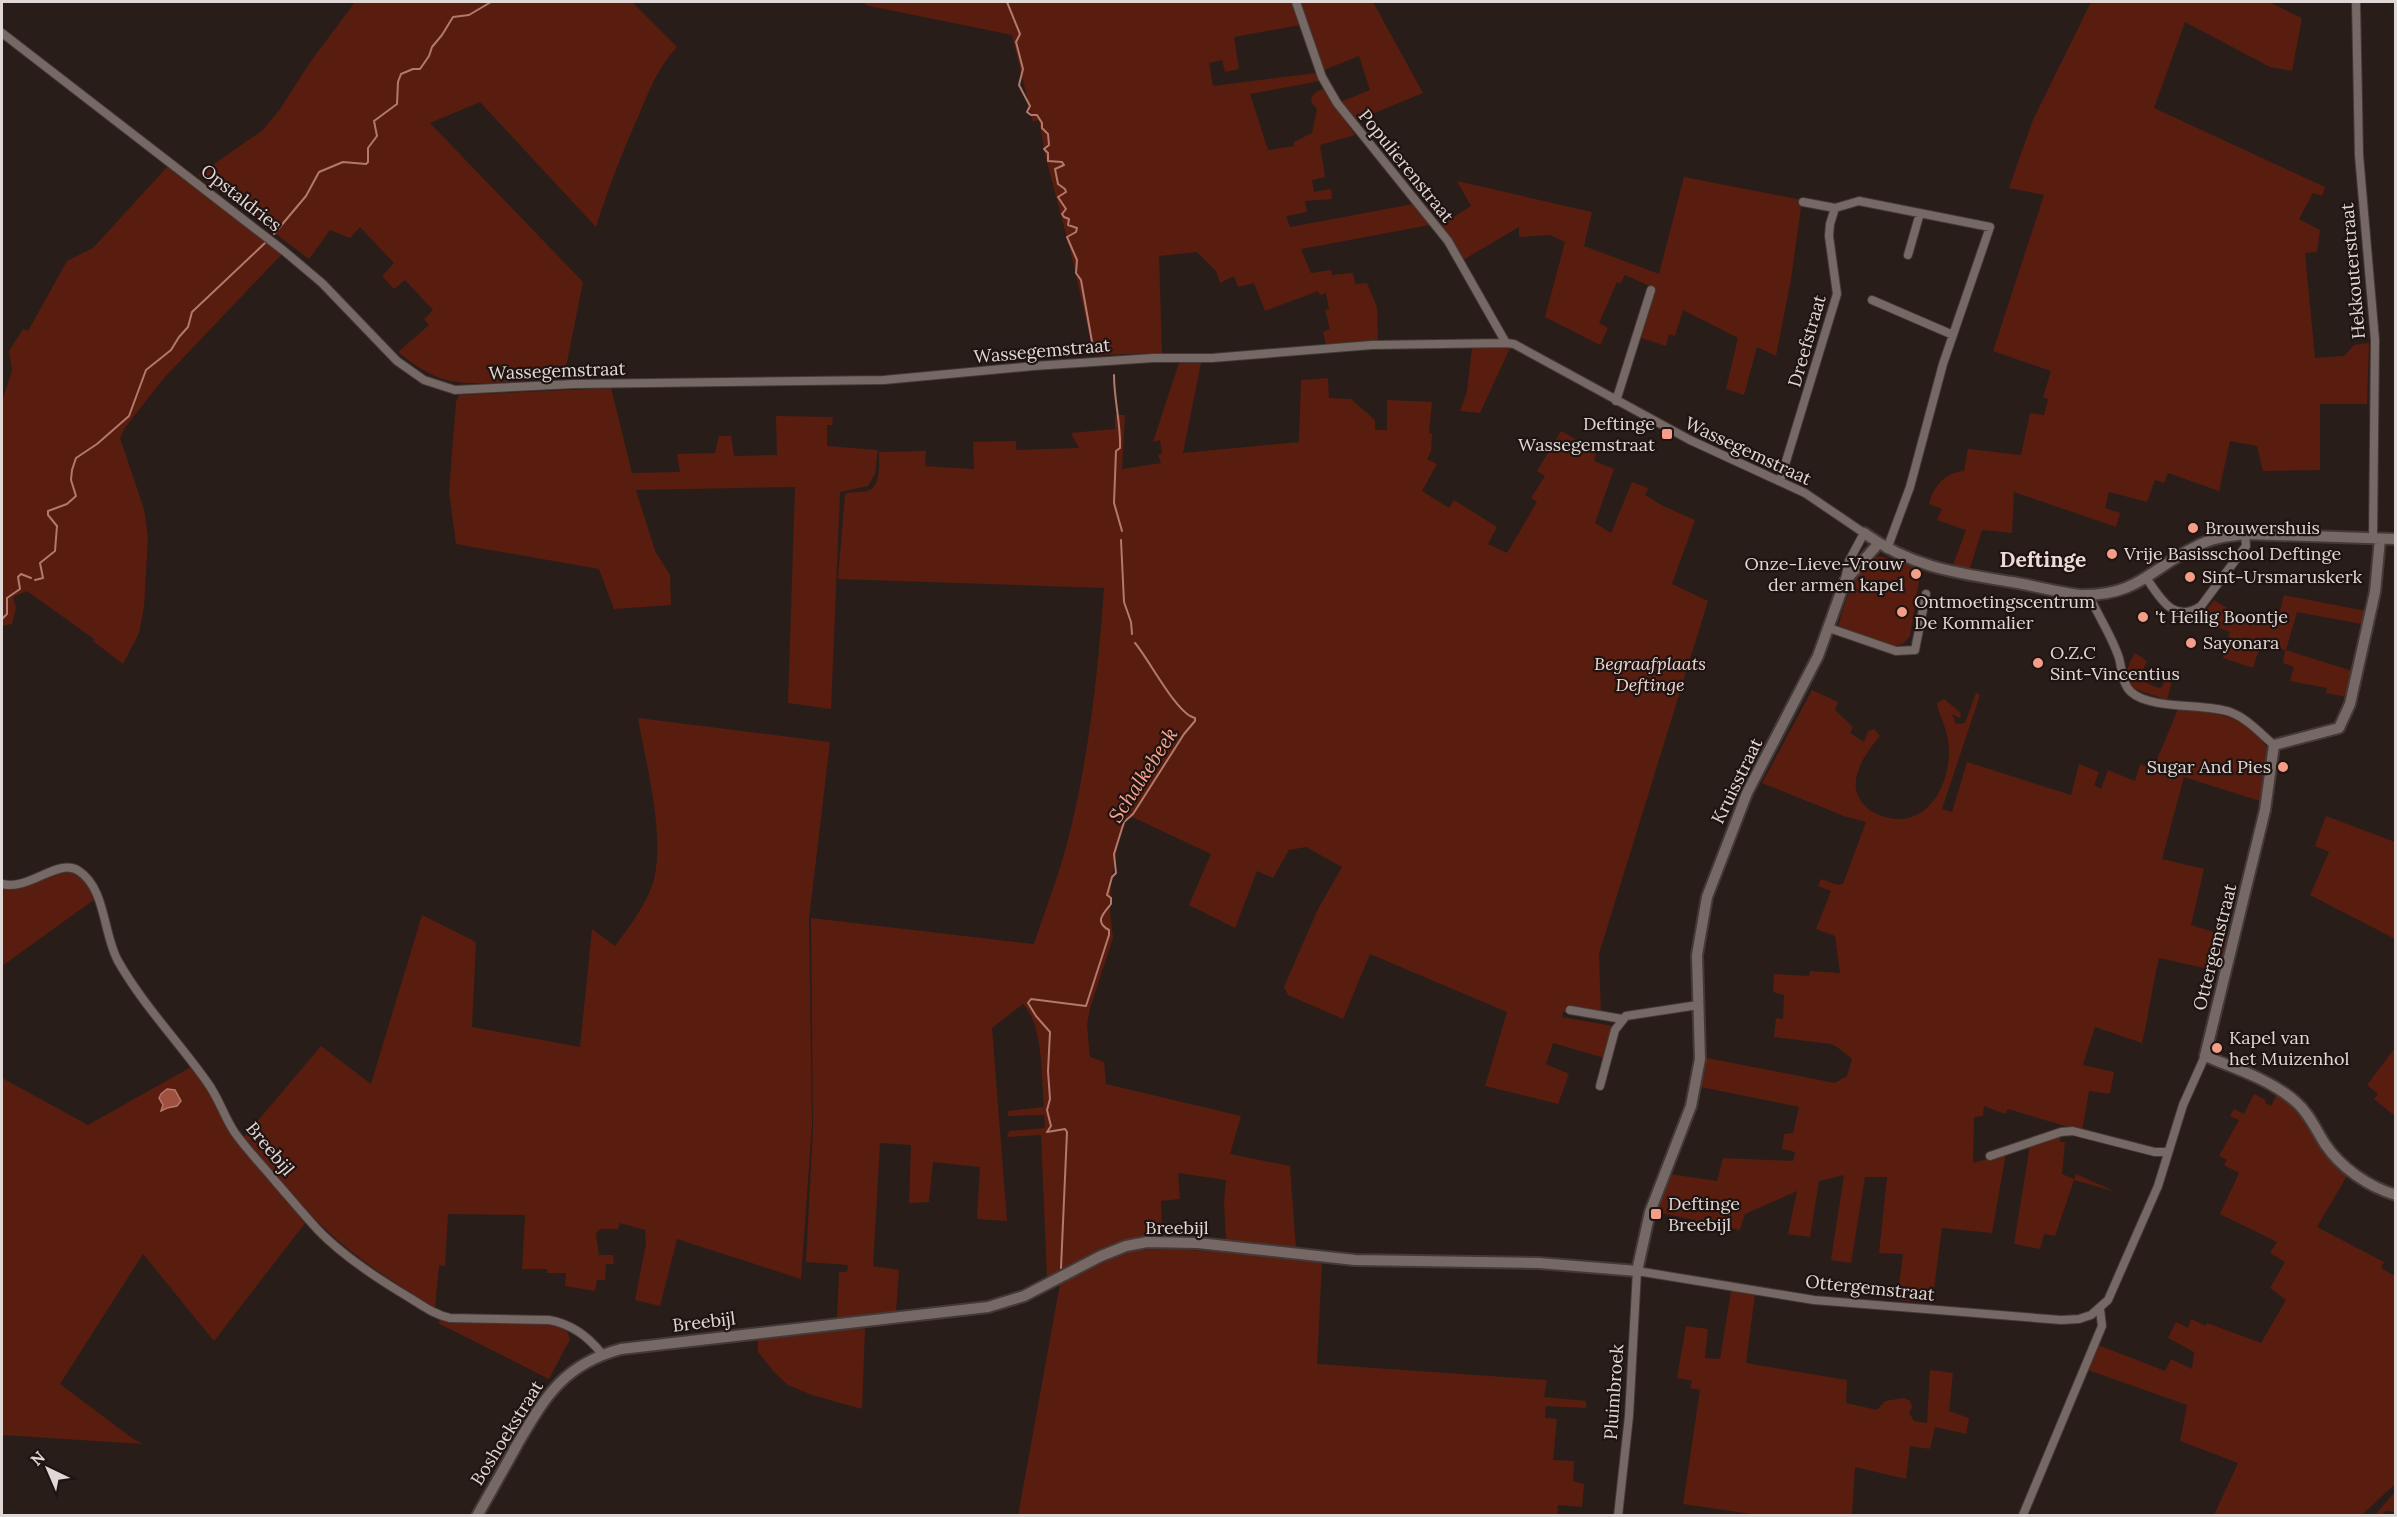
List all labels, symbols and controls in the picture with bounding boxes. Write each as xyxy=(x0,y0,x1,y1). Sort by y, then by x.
street label: Populierenstraat xyxy=(1354,104,1459,227)
street label: Opstaldries xyxy=(196,159,286,236)
street label: Hekkouterstraat xyxy=(2335,202,2370,340)
street label: Dreefstraat xyxy=(1782,292,1831,390)
street label: Wassegemstraat xyxy=(973,333,1111,368)
street label: Wassegemstraat xyxy=(488,357,626,384)
street label: Wassegemstraat xyxy=(1681,411,1815,490)
place label: Deftinge Wassegemstraat xyxy=(1518,412,1655,456)
marker: Deftinge Wassegemstraat xyxy=(1660,427,1674,441)
place label: Brouwershuis xyxy=(2205,516,2320,539)
marker: Brouwershuis xyxy=(2186,521,2200,535)
place label: Vrije Basisschool Deftinge xyxy=(2123,542,2341,565)
district label: Deftinge xyxy=(2000,546,2086,573)
marker: Vrije Basisschool Deftinge xyxy=(2105,547,2119,561)
place label: Onze-Lieve-Vrouw der armen kapel xyxy=(1745,552,1905,596)
place label: Sint-Ursmaruskerk xyxy=(2202,565,2362,588)
marker: Onze-Lieve-Vrouw der armen kapel xyxy=(1909,567,1923,581)
marker: Sint-Ursmaruskerk xyxy=(2183,570,2197,584)
place label: Ontmoetingscentrum De Kommalier xyxy=(1914,590,2095,634)
marker: Ontmoetingscentrum De Kommalier xyxy=(1895,605,1909,619)
place label: 't Heilig Boontje xyxy=(2155,605,2288,628)
marker: 't Heilig Boontje xyxy=(2136,610,2150,624)
place label: Sayonara xyxy=(2203,631,2279,654)
marker: Sayonara xyxy=(2184,636,2198,650)
place label: O.Z.C Sint-Vincentius xyxy=(2050,641,2180,685)
park label: Begraafplaats Deftinge xyxy=(1594,652,1706,696)
marker: O.Z.C Sint-Vincentius xyxy=(2031,656,2045,670)
water label: Schalkebeek xyxy=(1103,722,1183,827)
street label: Kruisstraat xyxy=(1706,734,1767,827)
place label: Sugar And Pies xyxy=(2147,755,2271,778)
marker: Sugar And Pies xyxy=(2276,760,2290,774)
street label: Ottergemstraat xyxy=(2188,881,2241,1013)
place label: Kapel van het Muizenhol xyxy=(2229,1026,2350,1070)
marker: Kapel van het Muizenhol xyxy=(2210,1041,2224,1055)
street label: Breebijl xyxy=(241,1117,300,1180)
place label: Deftinge Breebijl xyxy=(1668,1192,1740,1236)
marker: Deftinge Breebijl xyxy=(1649,1207,1663,1221)
street label: Breebijl xyxy=(1145,1216,1209,1239)
street label: Ottergemstraat xyxy=(1804,1269,1936,1306)
street label: Breebijl xyxy=(671,1306,737,1337)
street label: Pluimbroek xyxy=(1599,1343,1628,1440)
street label: Boshoekstraat xyxy=(465,1376,548,1489)
north arrow xyxy=(18,1439,78,1499)
text: N xyxy=(26,1447,49,1470)

